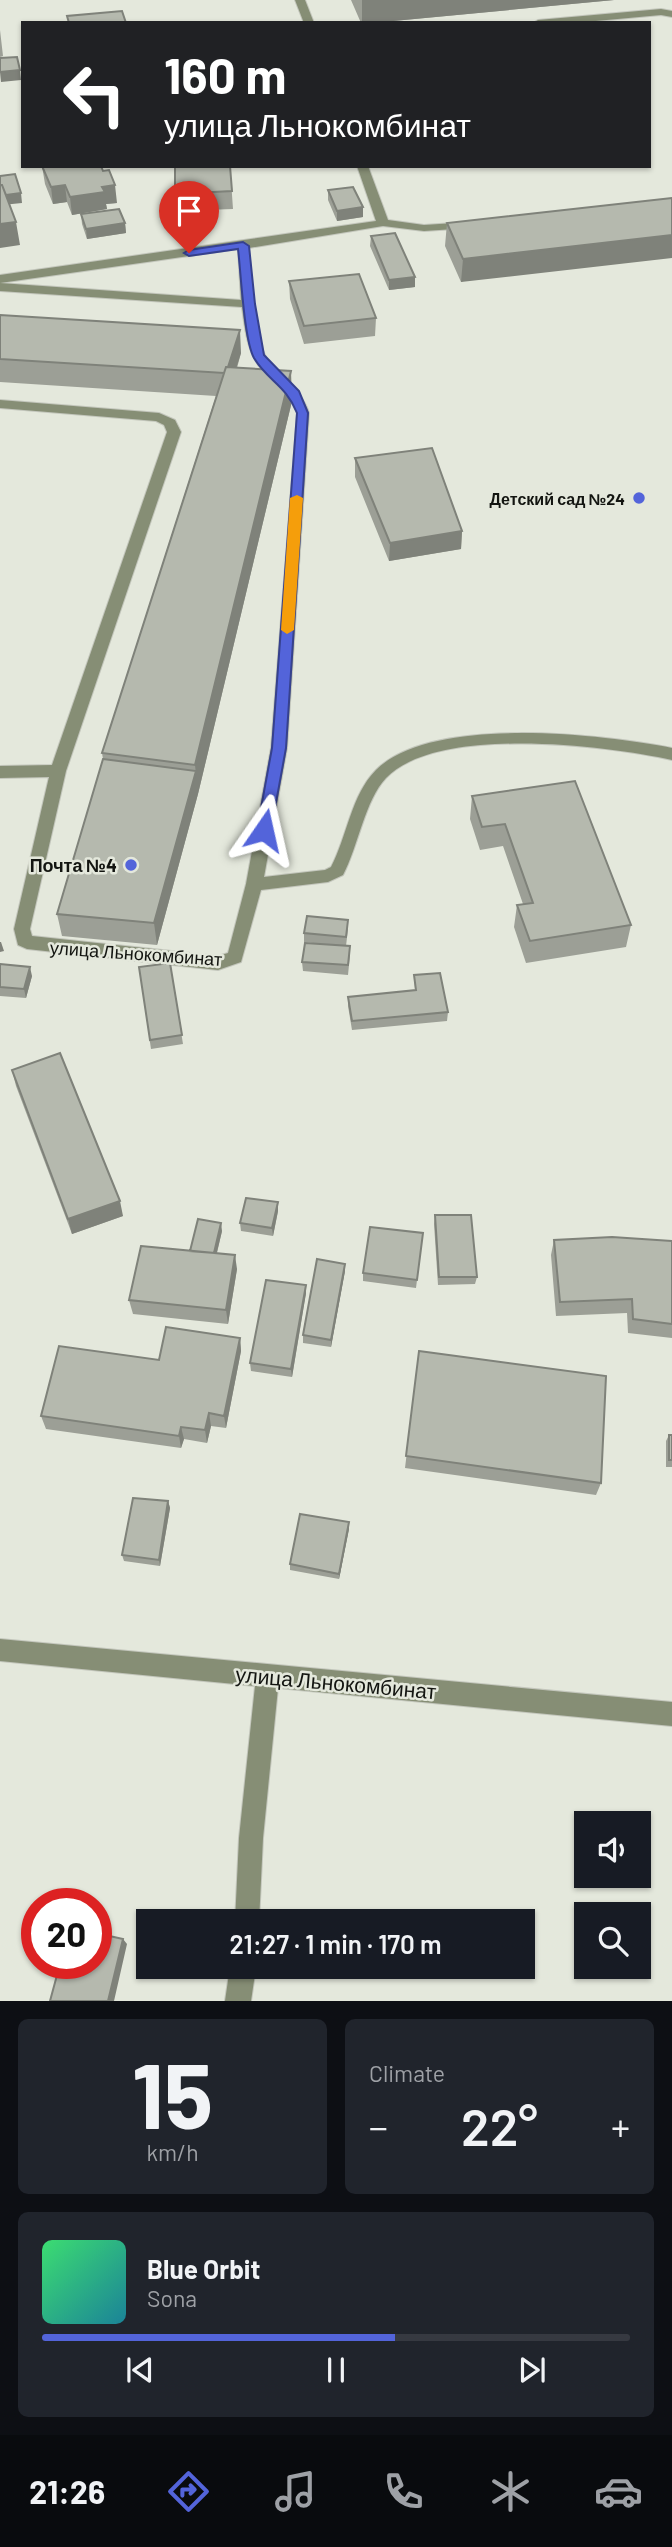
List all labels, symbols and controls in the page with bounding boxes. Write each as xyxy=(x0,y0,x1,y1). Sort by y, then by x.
text: 160 m xyxy=(164,45,286,104)
icon: left xyxy=(49,49,140,140)
text: улица Льнокомбинат xyxy=(164,105,471,143)
pin xyxy=(159,181,219,253)
icon: arrive xyxy=(170,192,208,230)
place label: Детский сад №24 xyxy=(489,489,625,508)
marker: Детский сад №24 xyxy=(631,490,647,506)
position arrow xyxy=(227,793,301,867)
place label: Почта №4 xyxy=(30,854,117,876)
marker: Почта №4 xyxy=(123,857,139,873)
street label: улица Льнокомбинат xyxy=(49,936,223,970)
street label: улица Льнокомбинат xyxy=(235,1661,438,1703)
map controls xyxy=(574,1811,651,1979)
button: sound xyxy=(574,1811,651,1888)
speed limit sign: 20 xyxy=(21,1888,112,1979)
button: search xyxy=(574,1902,651,1979)
text: 21:27 · 1 min · 170 m xyxy=(229,1928,442,1959)
text: 15 xyxy=(132,2038,213,2147)
text: Climate xyxy=(369,2059,445,2087)
text: 22° xyxy=(461,2094,538,2156)
text: − xyxy=(369,2103,388,2149)
text: + xyxy=(611,2103,630,2149)
text: km/h xyxy=(146,2138,199,2166)
text: Blue Orbit xyxy=(147,2253,260,2284)
text: Sona xyxy=(147,2284,197,2312)
icon: previous xyxy=(121,2351,159,2389)
icon: pause xyxy=(317,2351,355,2389)
icon: next xyxy=(513,2351,551,2389)
icon: directions xyxy=(164,2467,213,2516)
icon: music xyxy=(271,2467,320,2516)
icon: phone xyxy=(379,2467,428,2516)
icon: climate xyxy=(486,2467,535,2516)
icon: car xyxy=(594,2467,643,2516)
text: 21:26 xyxy=(29,2472,105,2510)

